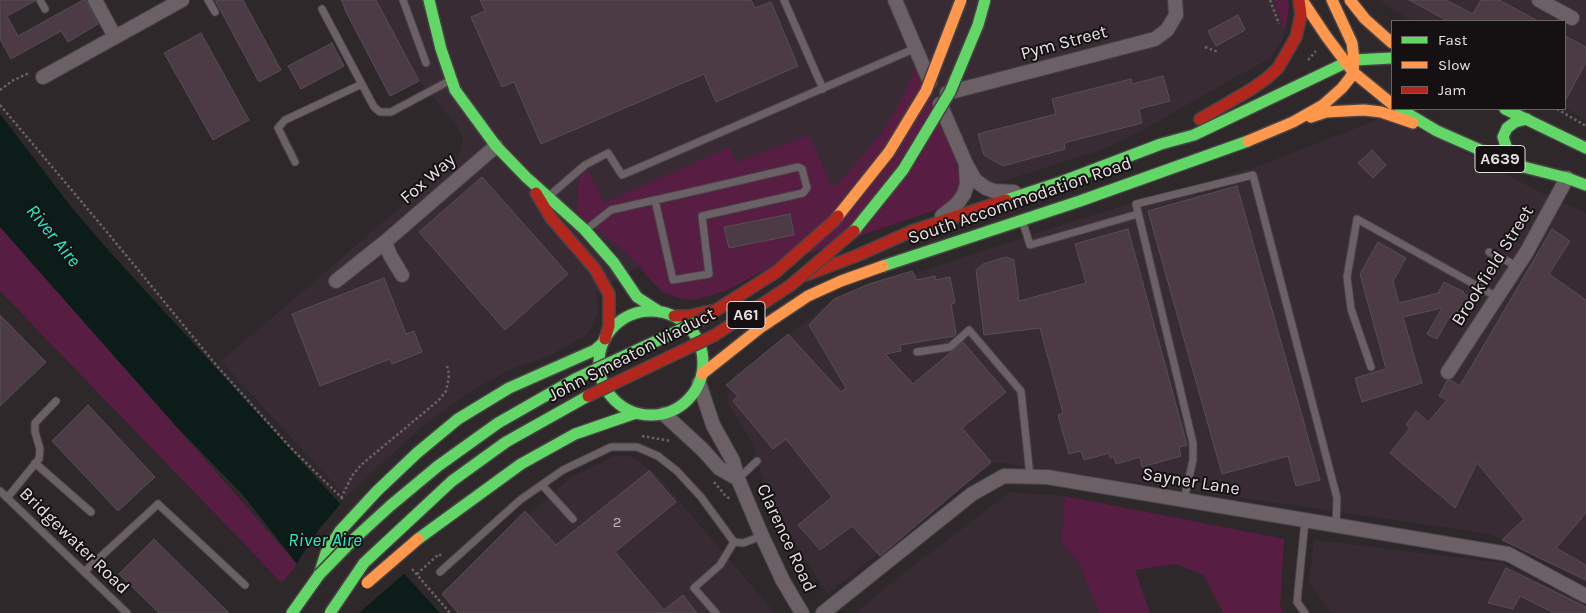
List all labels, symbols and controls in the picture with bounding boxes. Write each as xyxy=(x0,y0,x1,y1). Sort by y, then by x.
legend xyxy=(1391,20,1566,110)
street label: Pym Street xyxy=(1018,21,1110,65)
text: Fast xyxy=(1438,31,1467,49)
text: Slow xyxy=(1438,56,1470,74)
text: Jam xyxy=(1438,81,1466,99)
road number: A639 xyxy=(1475,146,1525,172)
street label: Fox Way xyxy=(396,149,460,209)
street label: South Accommodation Road xyxy=(905,153,1135,249)
water label: River Aire xyxy=(21,200,85,272)
street label: Brookfield Street xyxy=(1447,202,1539,330)
road number: A61 xyxy=(727,302,765,328)
street label: John Smeaton Viaduct xyxy=(545,303,719,407)
street label: Sayner Lane xyxy=(1141,464,1241,500)
street label: Clarence Road xyxy=(752,480,820,596)
street label: Bridgewater Road xyxy=(15,483,133,599)
house number: 2 xyxy=(613,514,621,532)
water label: River Aire xyxy=(288,530,362,552)

